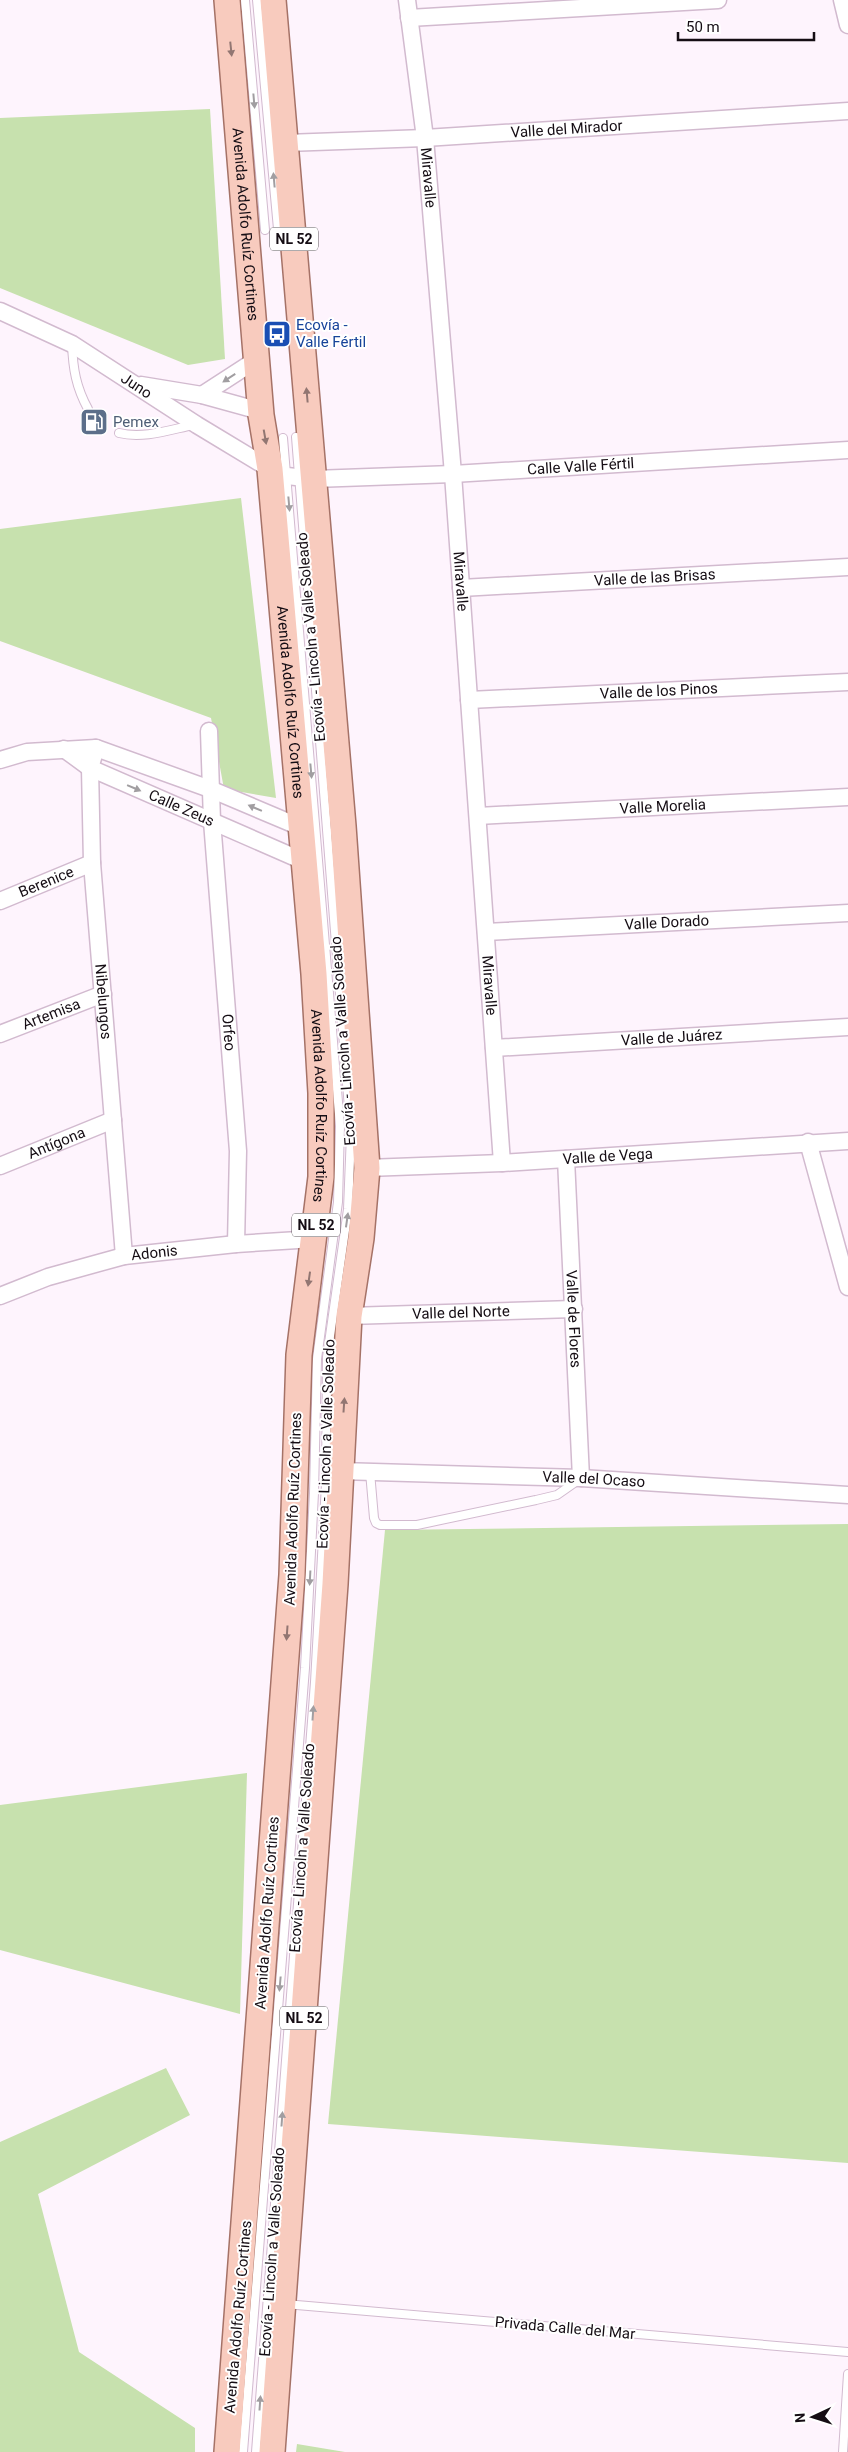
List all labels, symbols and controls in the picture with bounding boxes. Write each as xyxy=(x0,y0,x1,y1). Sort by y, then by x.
scale bar xyxy=(678,10,814,42)
text: 50 m xyxy=(686,18,720,36)
one-way arrow xyxy=(228,41,236,57)
one-way arrow xyxy=(250,93,258,109)
street label: Valle del Mirador xyxy=(510,116,623,142)
street label: Avenida Adolfo Ruíz Cortines xyxy=(228,127,262,322)
street label: Miravalle xyxy=(417,147,440,208)
one-way arrow xyxy=(270,172,278,188)
road number: NL 52 xyxy=(270,228,318,250)
place label: Ecovía - Valle Fértil xyxy=(296,316,366,351)
bus stop icon: Ecovía - Valle Fértil xyxy=(262,319,292,349)
street label: Juno xyxy=(118,369,155,402)
one-way arrow xyxy=(222,373,236,382)
one-way arrow xyxy=(303,387,311,403)
fuel station icon: Pemex xyxy=(79,407,109,437)
place label: Pemex xyxy=(113,413,159,431)
one-way arrow xyxy=(261,429,269,445)
street label: Calle Valle Fértil xyxy=(527,454,635,478)
one-way arrow xyxy=(286,497,294,513)
street label: Ecovía - Lincoln a Valle Soleado xyxy=(293,532,329,742)
street label: Miravalle xyxy=(450,551,472,612)
street label: Valle de las Brisas xyxy=(593,565,716,590)
street label: Avenida Adolfo Ruíz Cortines xyxy=(273,605,308,799)
street label: Valle de los Pinos xyxy=(599,679,718,703)
one-way arrow xyxy=(308,763,316,779)
one-way arrow xyxy=(127,784,141,792)
street label: Calle Zeus xyxy=(146,786,217,830)
street label: Valle Morelia xyxy=(619,795,706,818)
one-way arrow xyxy=(248,803,262,811)
street label: Berenice xyxy=(16,863,76,901)
street label: Valle Dorado xyxy=(624,911,710,934)
street label: Ecovía - Lincoln a Valle Soleado xyxy=(327,936,359,1146)
street label: Miravalle xyxy=(478,955,500,1016)
street label: Nibelungos xyxy=(91,963,115,1040)
street label: Artemisa xyxy=(20,995,83,1033)
street label: Avenida Adolfo Ruíz Cortines xyxy=(307,1009,330,1204)
street label: Orfeo xyxy=(218,1013,239,1051)
street label: Valle de Juárez xyxy=(620,1025,723,1049)
street label: Antígona xyxy=(25,1123,88,1163)
street label: Valle de Vega xyxy=(562,1144,653,1168)
one-way arrow xyxy=(343,1211,351,1227)
road number: NL 52 xyxy=(292,1214,340,1236)
street label: Adonis xyxy=(130,1241,178,1264)
street label: Valle de Flores xyxy=(562,1270,585,1368)
one-way arrow xyxy=(304,1271,312,1287)
street label: Valle del Norte xyxy=(412,1302,510,1323)
street label: Ecovía - Lincoln a Valle Soleado xyxy=(313,1339,339,1549)
one-way arrow xyxy=(340,1397,348,1413)
street label: Avenida Adolfo Ruíz Cortines xyxy=(281,1412,305,1606)
street label: Valle del Ocaso xyxy=(542,1468,646,1491)
one-way arrow xyxy=(305,1570,313,1586)
one-way arrow xyxy=(283,1625,291,1641)
one-way arrow xyxy=(309,1705,317,1721)
street label: Ecovía - Lincoln a Valle Soleado xyxy=(286,1743,318,1953)
street label: Avenida Adolfo Ruíz Cortines xyxy=(251,1816,283,2010)
one-way arrow xyxy=(276,1977,284,1993)
road number: NL 52 xyxy=(280,2006,328,2030)
one-way arrow xyxy=(278,2111,286,2127)
street label: Ecovía - Lincoln a Valle Soleado xyxy=(256,2147,288,2357)
street label: Avenida Adolfo Ruíz Cortines xyxy=(221,2220,255,2414)
street label: Privada Calle del Mar xyxy=(494,2313,636,2343)
north arrow xyxy=(788,2392,838,2442)
one-way arrow xyxy=(256,2395,264,2411)
text: N xyxy=(792,2412,808,2423)

